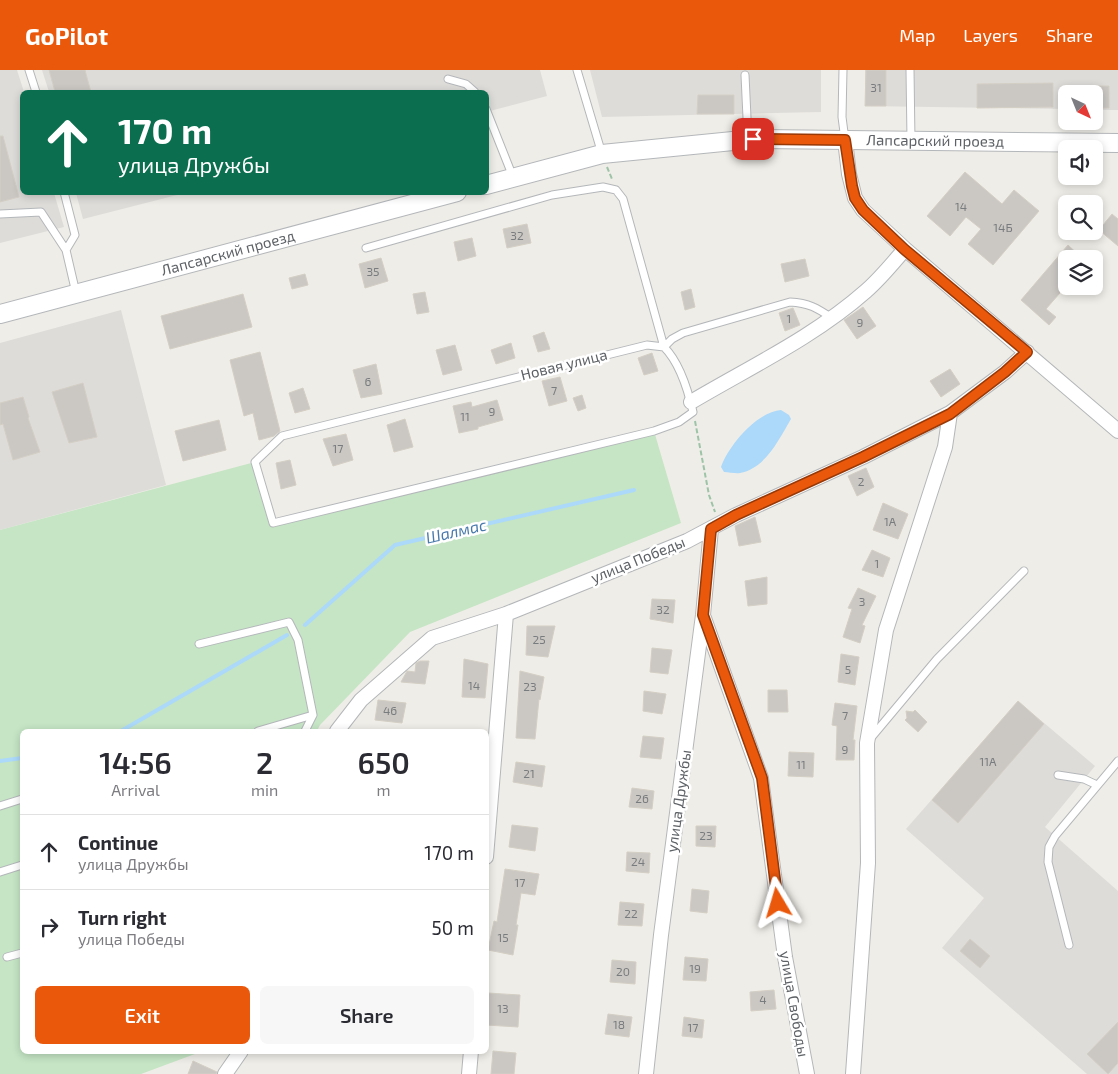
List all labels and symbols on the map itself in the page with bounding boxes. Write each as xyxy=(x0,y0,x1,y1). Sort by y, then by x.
house number: 31 xyxy=(870,80,882,94)
north arrow xyxy=(1058,85,1102,130)
pin xyxy=(732,118,774,160)
street label: Лапсарский проезд xyxy=(866,130,1004,150)
house number: 14 xyxy=(955,199,967,213)
house number: 14Б xyxy=(993,220,1013,234)
street label: Лапсарский проезд xyxy=(159,226,297,279)
house number: 32 xyxy=(510,228,524,242)
house number: 35 xyxy=(366,264,380,278)
house number: 1 xyxy=(787,311,791,325)
house number: 9 xyxy=(857,315,864,329)
street label: Новая улица xyxy=(519,345,609,384)
house number: 6 xyxy=(365,374,372,388)
house number: 7 xyxy=(551,383,557,397)
house number: 9 xyxy=(489,404,496,418)
house number: 11 xyxy=(460,409,470,423)
house number: 17 xyxy=(333,441,343,455)
house number: 2 xyxy=(858,474,865,488)
water label: Шалмас xyxy=(424,514,488,547)
house number: 1А xyxy=(884,514,897,528)
street label: улица Победы xyxy=(588,532,688,587)
house number: 1 xyxy=(875,556,879,570)
house number: 3 xyxy=(859,594,865,608)
house number: 32 xyxy=(656,602,670,616)
house number: 25 xyxy=(532,632,546,646)
house number: 5 xyxy=(845,662,851,676)
house number: 14 xyxy=(468,678,480,692)
house number: 23 xyxy=(523,679,537,693)
house number: 46 xyxy=(383,703,397,717)
house number: 7 xyxy=(842,708,848,722)
house number: 9 xyxy=(842,742,849,756)
street label: улица Дружбы xyxy=(662,748,695,854)
house number: 11А xyxy=(979,754,997,768)
house number: 11 xyxy=(796,757,806,771)
house number: 21 xyxy=(523,766,535,780)
house number: 26 xyxy=(635,791,649,805)
house number: 23 xyxy=(699,828,713,842)
house number: 24 xyxy=(631,854,645,868)
house number: 17 xyxy=(515,875,525,889)
position arrow xyxy=(751,876,803,928)
house number: 22 xyxy=(624,906,638,920)
house number: 15 xyxy=(497,930,509,944)
street label: улица Свободы xyxy=(776,949,813,1058)
house number: 19 xyxy=(689,961,701,975)
house number: 20 xyxy=(616,964,630,978)
house number: 4 xyxy=(759,992,767,1006)
house number: 13 xyxy=(497,1001,509,1015)
house number: 18 xyxy=(613,1017,625,1031)
house number: 17 xyxy=(688,1020,698,1034)

